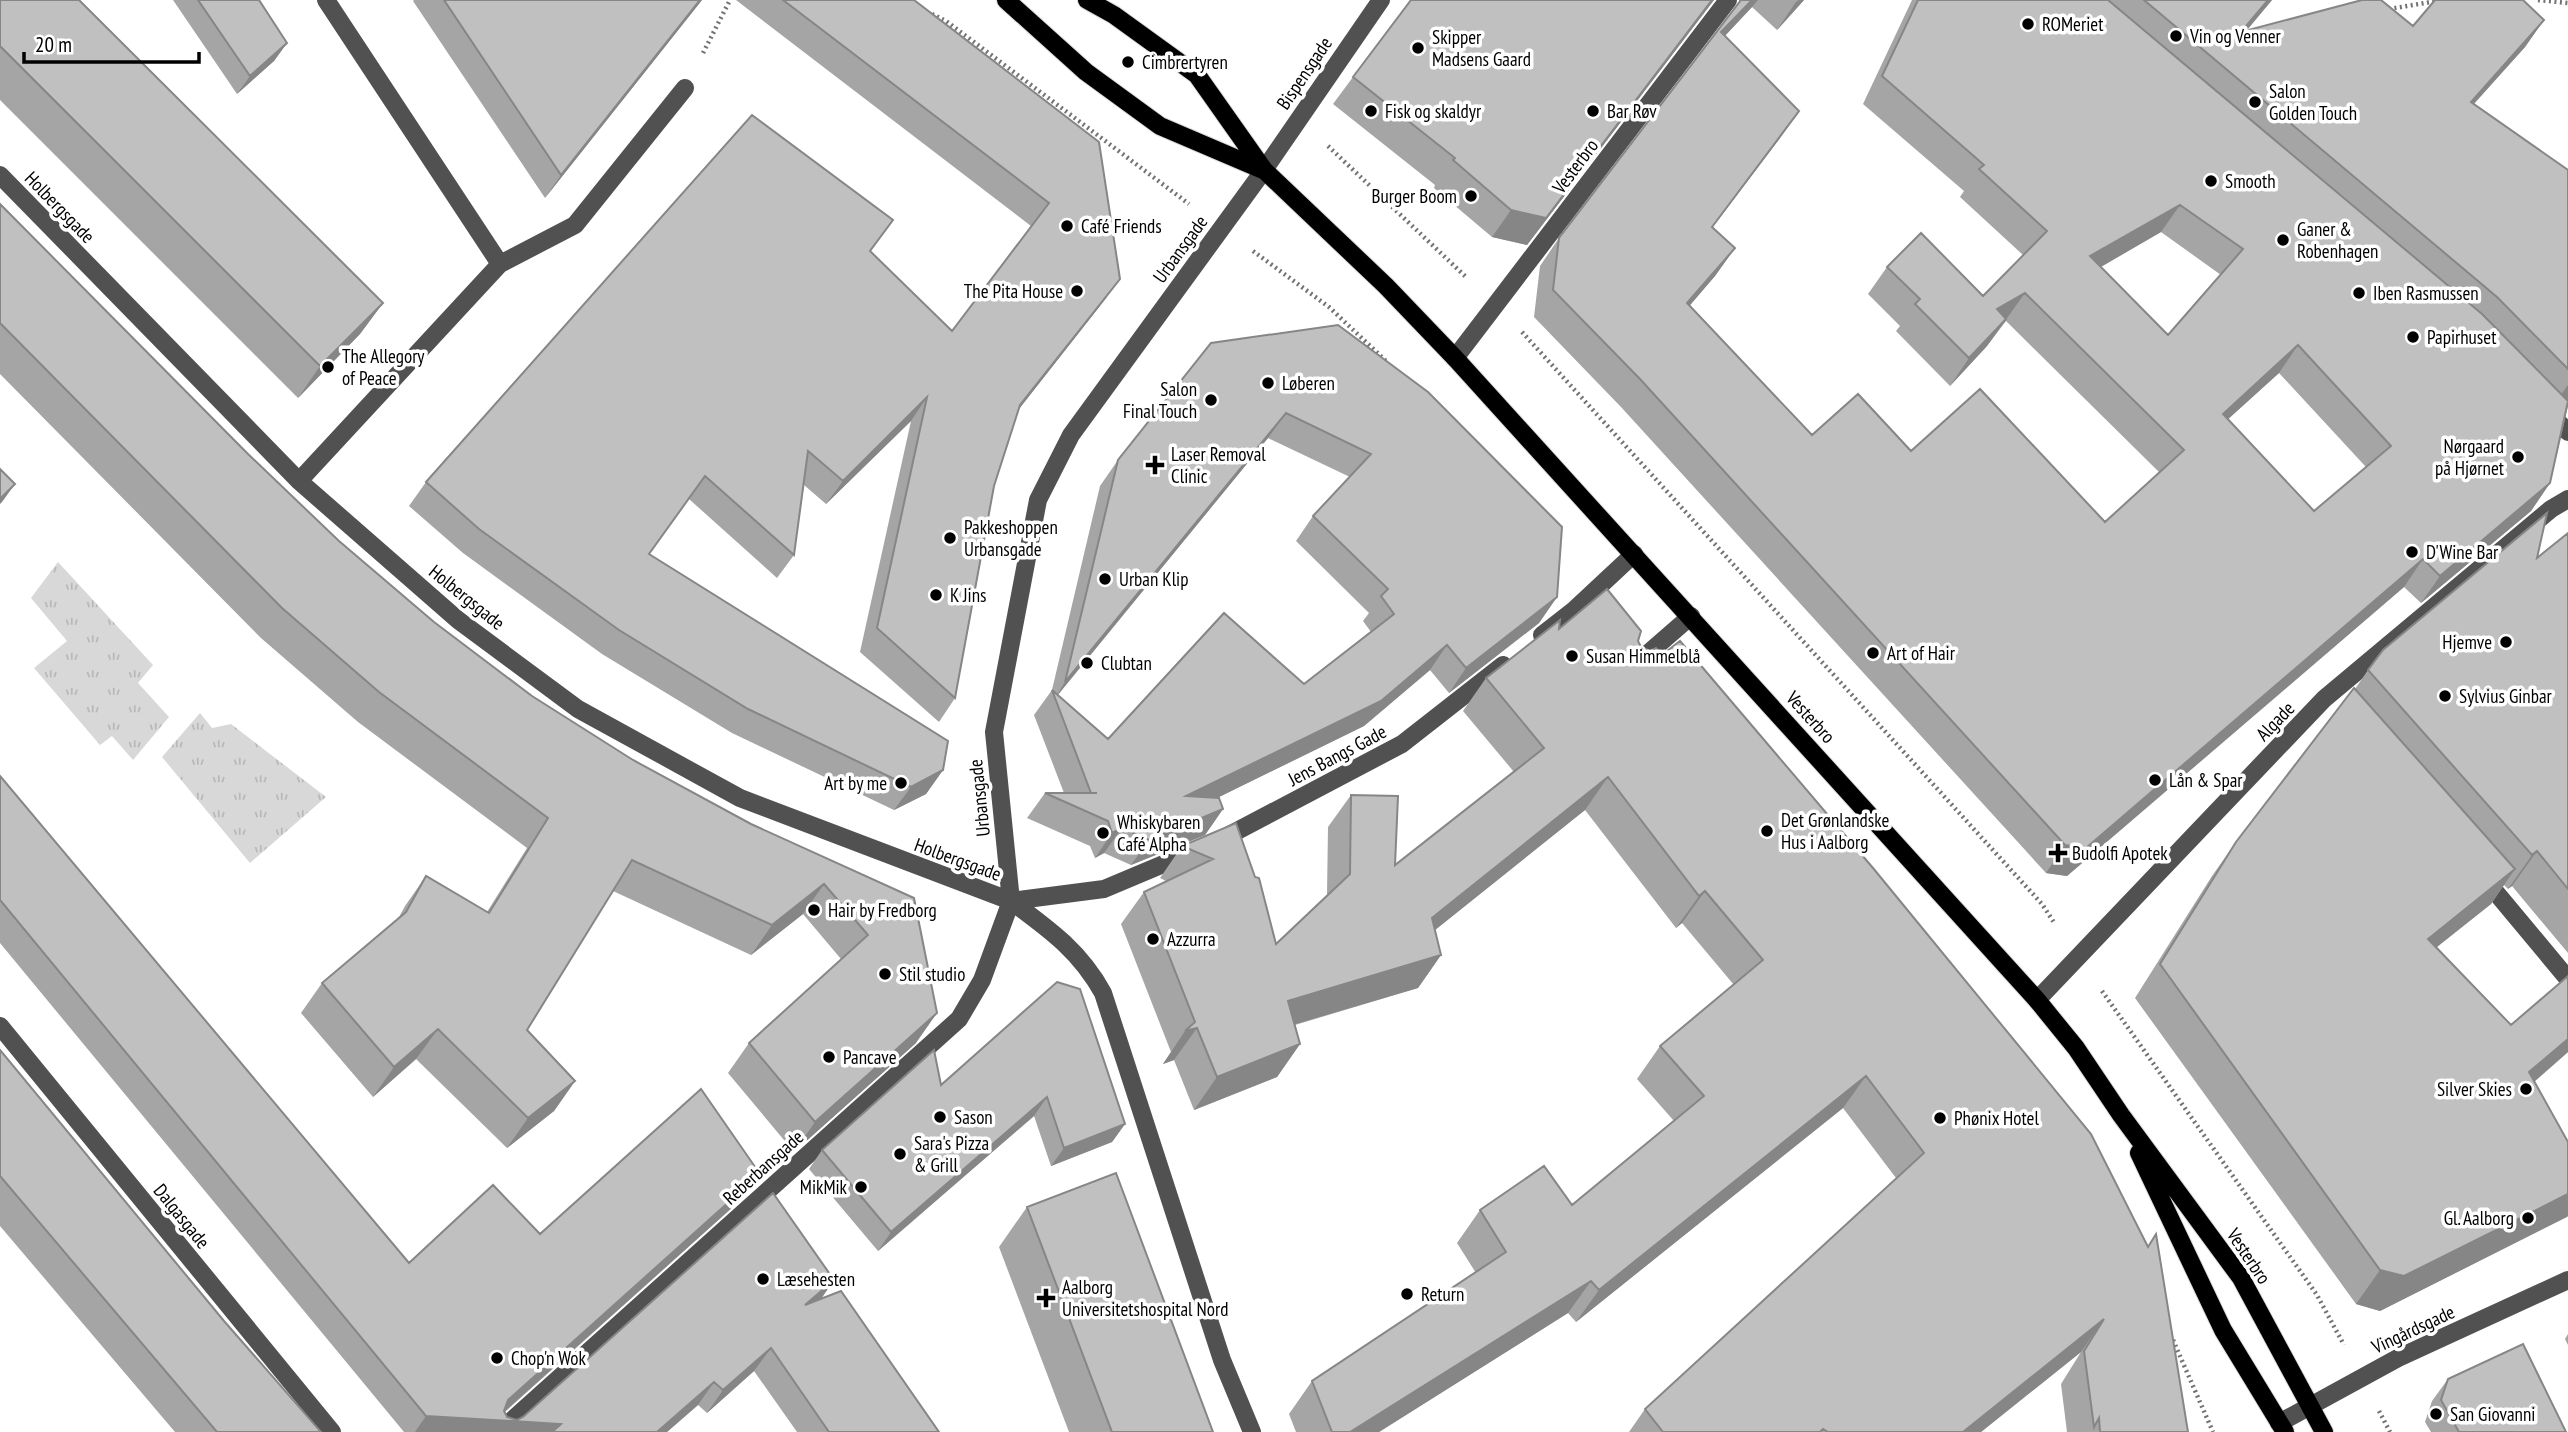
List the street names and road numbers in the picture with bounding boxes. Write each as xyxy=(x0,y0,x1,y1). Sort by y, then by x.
street label: Bispensgade xyxy=(1271,32,1337,114)
street label: Vesterbro xyxy=(1546,134,1603,199)
street label: Holbergsgade xyxy=(20,166,100,248)
street label: Urbansgade xyxy=(1147,210,1213,287)
street label: Holbergsgade xyxy=(424,559,510,635)
street label: Vesterbro xyxy=(1781,685,1841,748)
street label: Algade xyxy=(2251,696,2299,746)
street label: Jens Bangs Gade xyxy=(1283,719,1390,791)
street label: Urbansgade xyxy=(963,758,995,838)
street label: Holbergsgade xyxy=(911,832,1005,886)
street label: Reberbansgade xyxy=(718,1125,808,1209)
street label: Dalgasgade xyxy=(149,1179,215,1253)
street label: Vesterbro xyxy=(2221,1223,2276,1288)
street label: Vingårdsgade xyxy=(2367,1299,2458,1359)

